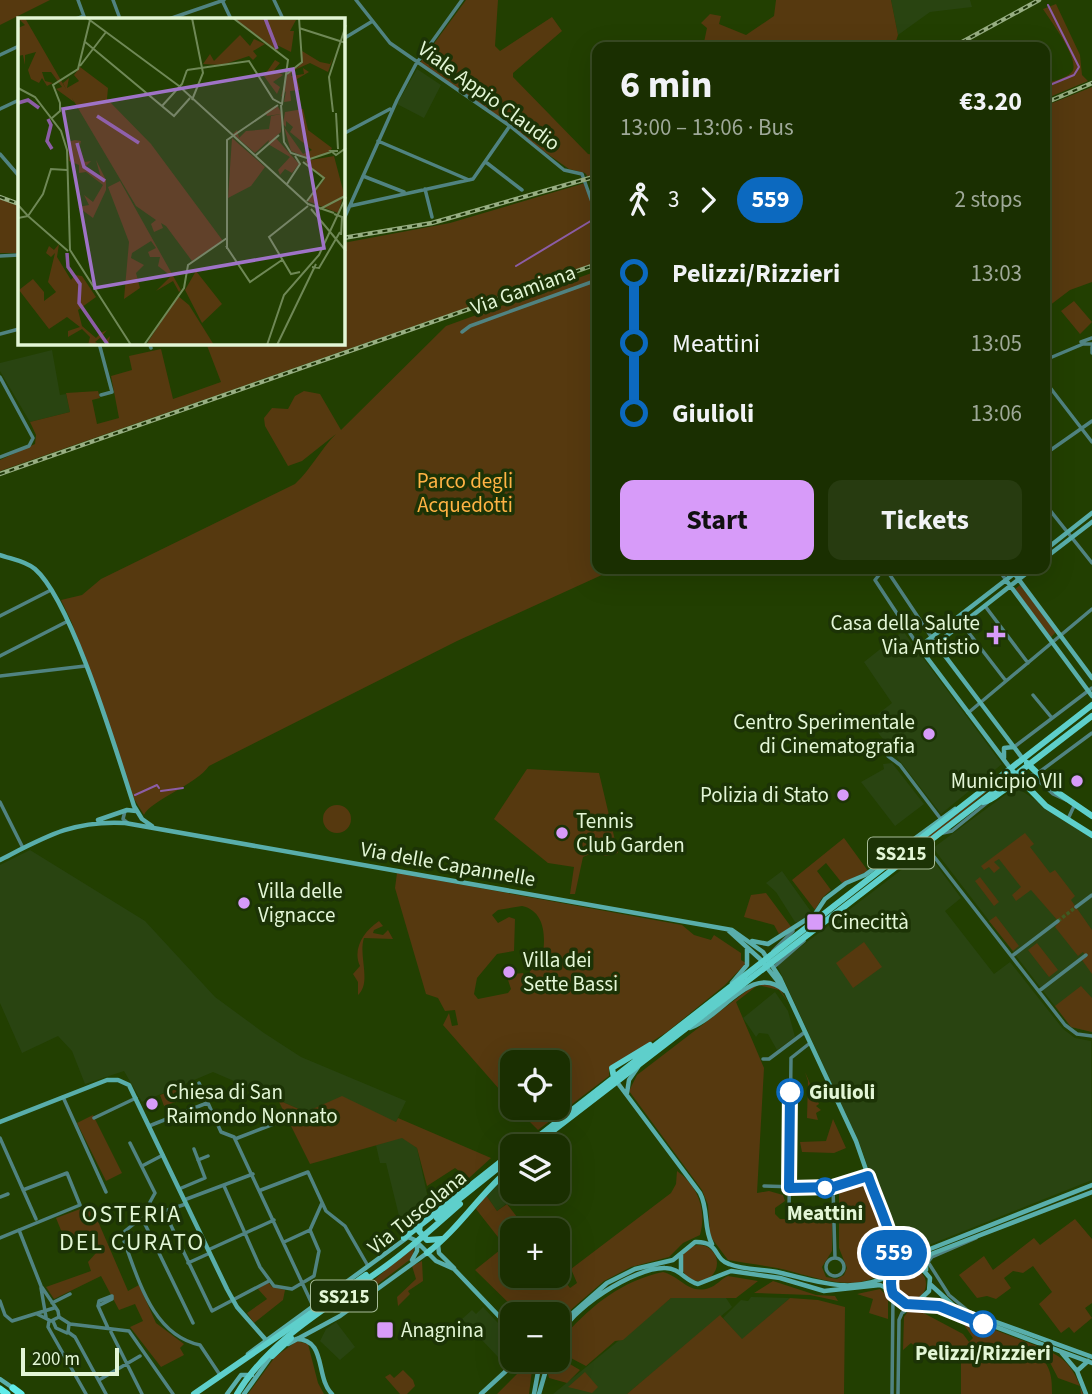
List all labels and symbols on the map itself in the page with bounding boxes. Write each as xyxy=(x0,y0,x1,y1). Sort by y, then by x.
inset map xyxy=(18,18,345,345)
street label: Viale Appio Claudio xyxy=(412,34,566,158)
street label: Via Gamiana xyxy=(466,257,580,323)
park label: Parco degli Acquedotti xyxy=(417,466,513,520)
place label: Casa della Salute Via Antistio xyxy=(830,608,980,662)
marker: Casa della Salute Via Antistio xyxy=(986,625,1006,645)
place label: Centro Sperimentale di Cinematografia xyxy=(733,707,915,761)
marker: Centro Sperimentale di Cinematografia xyxy=(921,726,937,742)
place label: Municipio VII xyxy=(951,766,1063,796)
marker: Municipio VII xyxy=(1069,773,1085,789)
place label: Polizia di Stato xyxy=(700,780,829,810)
marker: Polizia di Stato xyxy=(835,787,851,803)
place label: Tennis Club Garden xyxy=(576,806,685,860)
marker: Tennis Club Garden xyxy=(554,825,570,841)
street label: Via delle Capannelle xyxy=(358,834,538,894)
road number: SS215 xyxy=(868,838,934,868)
place label: Villa delle Vignacce xyxy=(258,876,343,930)
marker: Villa delle Vignacce xyxy=(236,895,252,911)
place label: Cinecittà xyxy=(831,907,909,937)
marker: Cinecittà xyxy=(805,912,825,932)
place label: Villa dei Sette Bassi xyxy=(523,945,618,999)
marker: Villa dei Sette Bassi xyxy=(501,964,517,980)
place label: Chiesa di San Raimondo Nonnato xyxy=(166,1077,338,1131)
place label: Giulioli xyxy=(809,1077,875,1107)
marker: Giulioli xyxy=(777,1079,803,1105)
marker: Chiesa di San Raimondo Nonnato xyxy=(144,1096,160,1112)
street label: Via Tuscolana xyxy=(361,1163,473,1261)
marker: Meattini xyxy=(815,1178,835,1198)
district label: OSTERIA DEL CURATO xyxy=(59,1197,205,1260)
place label: Meattini xyxy=(787,1198,863,1228)
line badge: 559 xyxy=(854,1230,934,1276)
road number: SS215 xyxy=(311,1280,377,1312)
marker: Pelizzi/Rizzieri xyxy=(970,1311,996,1337)
place label: Anagnina xyxy=(401,1315,484,1345)
marker: Anagnina xyxy=(375,1320,395,1340)
place label: Pelizzi/Rizzieri xyxy=(915,1338,1051,1368)
scale bar xyxy=(21,1345,119,1377)

